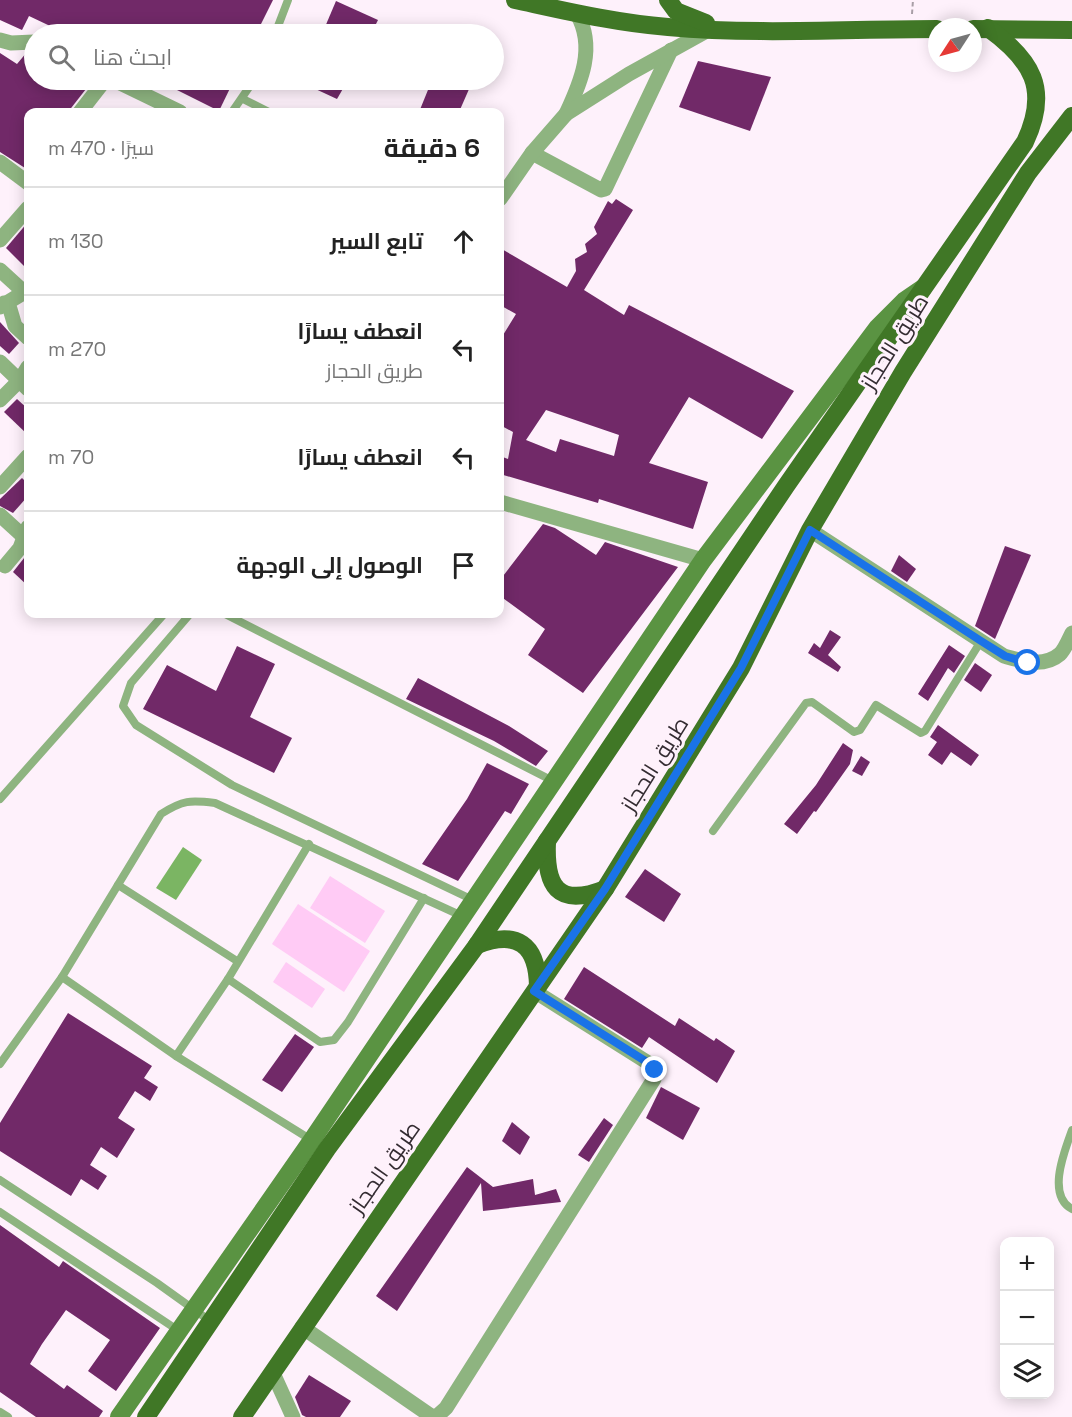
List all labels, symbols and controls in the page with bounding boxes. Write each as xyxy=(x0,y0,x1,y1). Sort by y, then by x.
north arrow xyxy=(928,18,982,72)
search box xyxy=(24,24,504,90)
icon: search xyxy=(45,41,78,74)
text: ابحث هنا xyxy=(93,43,172,71)
text: 6 دقيقة xyxy=(384,131,480,165)
text: سيرًا · 470 m xyxy=(48,135,154,161)
icon: ahead xyxy=(447,225,480,258)
text: تابع السير xyxy=(330,227,423,255)
text: 130 m xyxy=(48,228,104,254)
street label: طريق الحجاز xyxy=(853,289,934,396)
text: انعطف يسارًا xyxy=(297,317,423,345)
icon: left xyxy=(447,333,480,366)
text: 270 m xyxy=(48,336,106,362)
text: طريق الحجاز xyxy=(326,358,423,384)
icon: left xyxy=(447,441,480,474)
text: انعطف يسارًا xyxy=(297,443,423,471)
text: 70 m xyxy=(48,444,94,470)
icon: arrive xyxy=(447,549,480,582)
text: الوصول إلى الوجهة xyxy=(237,551,423,579)
route start xyxy=(1014,649,1040,675)
street label: طريق الحجاز xyxy=(613,711,694,818)
route end xyxy=(641,1056,667,1082)
street label: طريق الحجاز xyxy=(341,1115,426,1220)
map controls xyxy=(1000,1237,1054,1399)
button: + xyxy=(1000,1237,1054,1291)
button: − xyxy=(1000,1291,1054,1345)
button: layers xyxy=(1000,1345,1054,1399)

